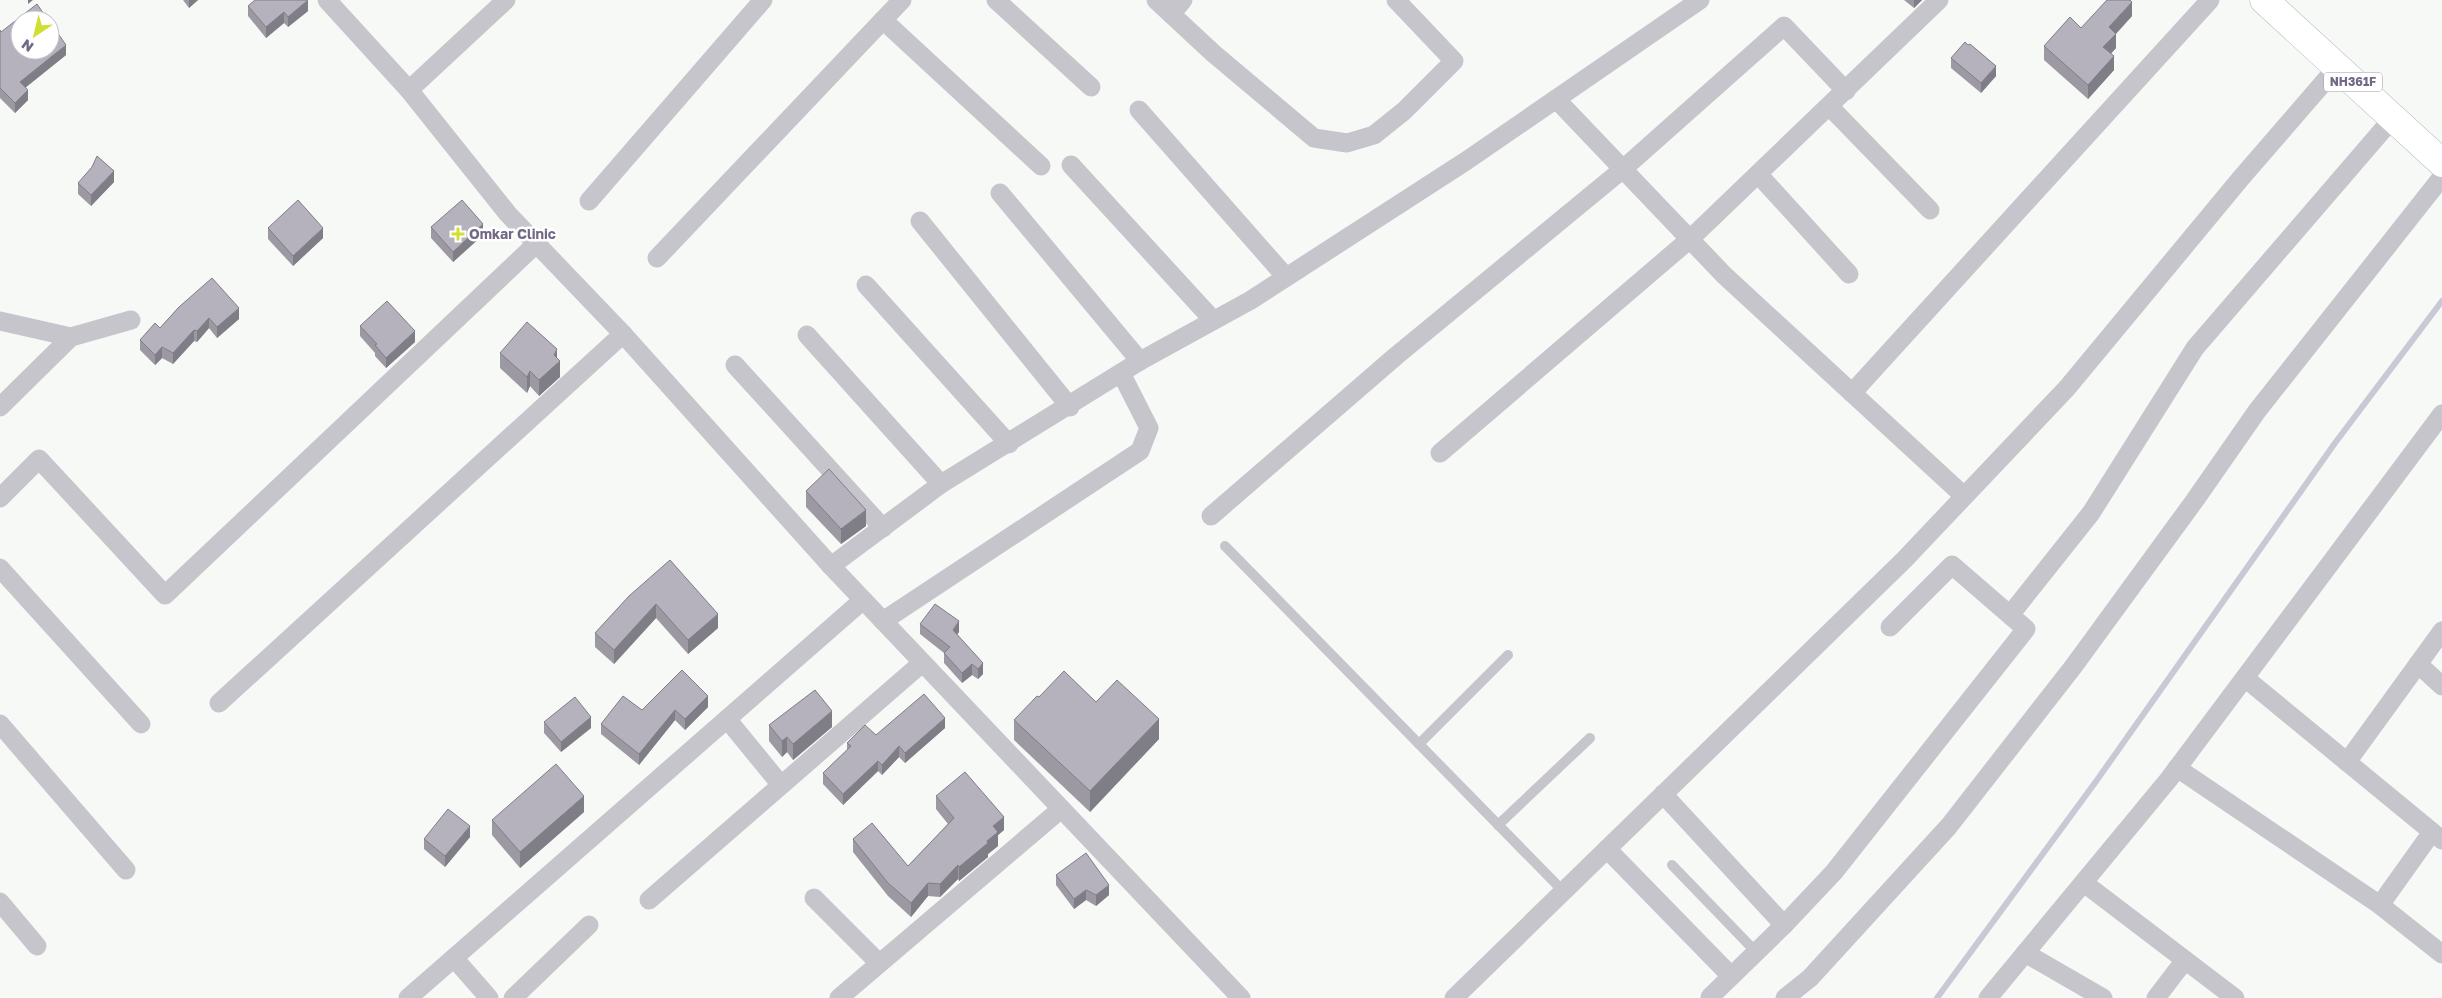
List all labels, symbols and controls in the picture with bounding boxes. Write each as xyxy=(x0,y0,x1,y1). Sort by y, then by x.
north arrow xyxy=(10,10,60,60)
text: N xyxy=(18,36,36,56)
road number: NH361F xyxy=(2324,72,2382,91)
place label: Omkar Clinic xyxy=(469,225,556,242)
marker: Omkar Clinic xyxy=(451,227,465,241)

